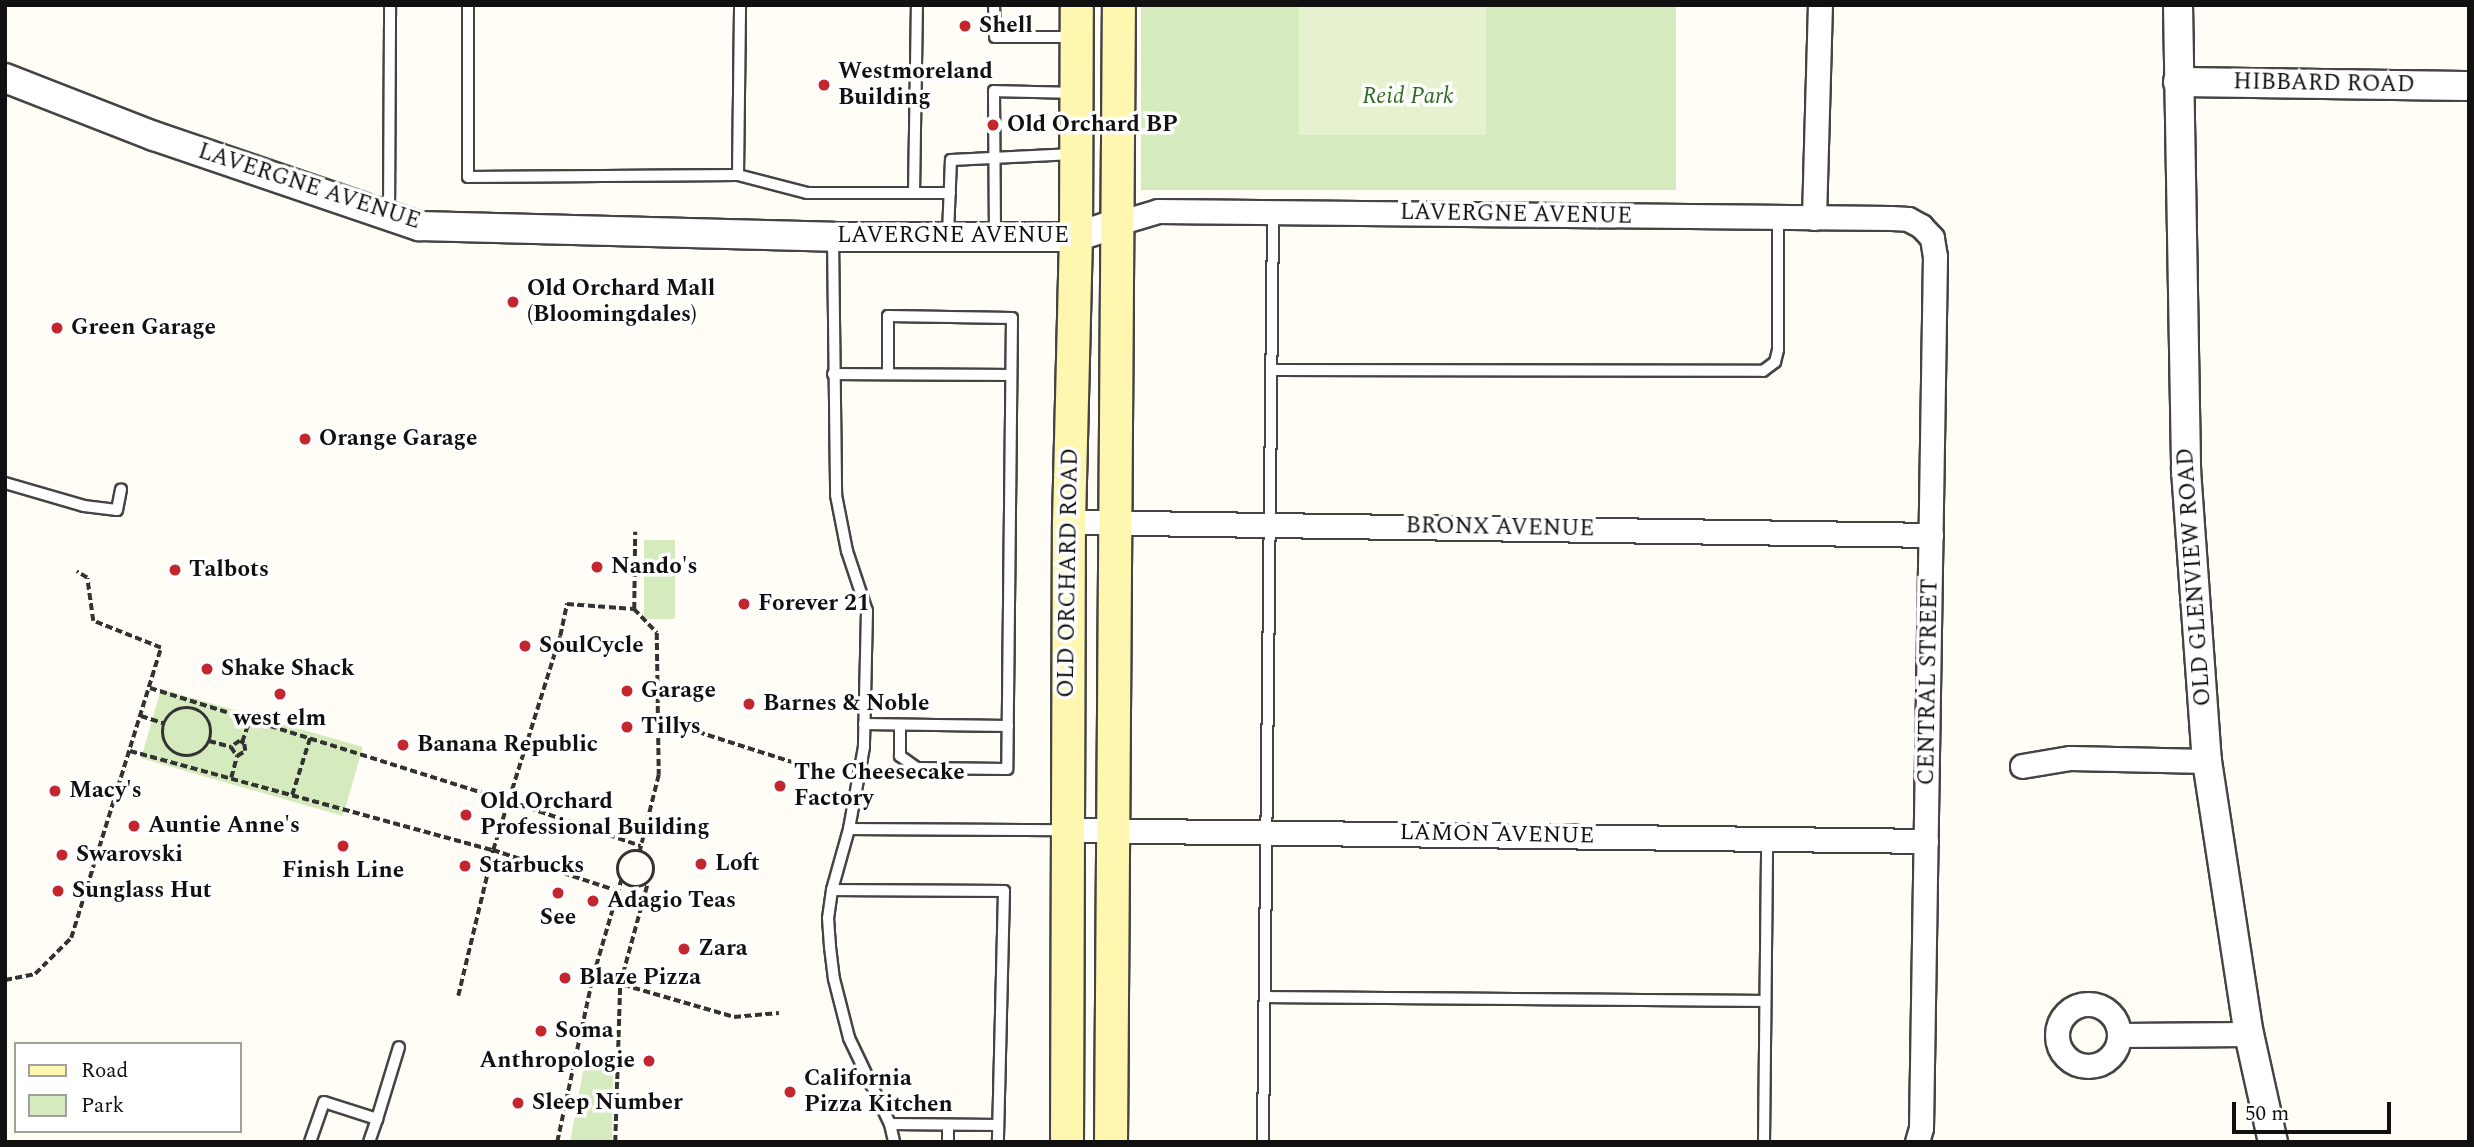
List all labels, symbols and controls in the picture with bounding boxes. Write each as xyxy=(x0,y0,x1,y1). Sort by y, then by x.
place label: Shell xyxy=(979,12,1033,40)
marker: Shell xyxy=(957,18,973,34)
place label: Westmoreland Building xyxy=(838,58,993,112)
street label: HIBBARD ROAD xyxy=(2233,69,2415,99)
marker: Westmoreland Building xyxy=(816,77,832,93)
park label: Reid Park xyxy=(1362,83,1454,111)
place label: Old Orchard BP xyxy=(1007,111,1178,139)
marker: Old Orchard BP xyxy=(985,117,1001,133)
street label: LAVERGNE AVENUE xyxy=(194,138,424,236)
street label: LAVERGNE AVENUE xyxy=(1400,199,1632,231)
street label: LAVERGNE AVENUE xyxy=(837,222,1069,250)
place label: Old Orchard Mall (Bloomingdales) xyxy=(527,275,715,329)
marker: Old Orchard Mall (Bloomingdales) xyxy=(505,294,521,310)
place label: Green Garage xyxy=(71,314,216,342)
marker: Green Garage xyxy=(49,320,65,336)
place label: Orange Garage xyxy=(319,425,477,453)
marker: Orange Garage xyxy=(297,431,313,447)
street label: OLD GLENVIEW ROAD xyxy=(2172,447,2218,707)
street label: OLD ORCHARD ROAD xyxy=(1053,448,1085,698)
street label: BRONX AVENUE xyxy=(1405,513,1595,543)
place label: Nando's xyxy=(611,553,698,581)
place label: Talbots xyxy=(189,556,269,584)
marker: Nando's xyxy=(589,559,605,575)
marker: Talbots xyxy=(167,562,183,578)
street label: CENTRAL STREET xyxy=(1913,578,1945,786)
place label: Forever 21 xyxy=(758,590,870,618)
marker: Forever 21 xyxy=(736,596,752,612)
place label: SoulCycle xyxy=(539,632,644,660)
marker: SoulCycle xyxy=(517,638,533,654)
place label: Shake Shack xyxy=(221,655,355,683)
marker: Shake Shack xyxy=(199,661,215,677)
place label: Garage xyxy=(641,677,716,705)
marker: Garage xyxy=(619,683,635,699)
marker: west elm xyxy=(272,686,288,702)
place label: Barnes & Noble xyxy=(763,690,929,718)
marker: Barnes & Noble xyxy=(741,696,757,712)
place label: west elm xyxy=(234,705,326,733)
place label: Tillys xyxy=(641,713,701,741)
marker: Tillys xyxy=(619,719,635,735)
place label: Banana Republic xyxy=(417,731,598,759)
marker: Banana Republic xyxy=(395,737,411,753)
place label: The Cheesecake Factory xyxy=(794,759,965,813)
place label: Macy's xyxy=(69,777,142,805)
marker: The Cheesecake Factory xyxy=(772,778,788,794)
marker: Macy's xyxy=(47,783,63,799)
place label: Old Orchard Professional Building xyxy=(480,788,710,842)
marker: Old Orchard Professional Building xyxy=(458,807,474,823)
place label: Auntie Anne's xyxy=(148,812,300,840)
marker: Auntie Anne's xyxy=(126,818,142,834)
street label: LAMON AVENUE xyxy=(1399,820,1595,850)
marker: Finish Line xyxy=(335,838,351,854)
place label: Swarovski xyxy=(76,841,183,869)
marker: Swarovski xyxy=(54,847,70,863)
place label: Loft xyxy=(715,850,760,878)
place label: Starbucks xyxy=(479,852,584,880)
marker: Loft xyxy=(693,856,709,872)
place label: Finish Line xyxy=(282,857,404,885)
marker: Starbucks xyxy=(457,858,473,874)
place label: Sunglass Hut xyxy=(72,877,212,905)
marker: Sunglass Hut xyxy=(50,883,66,899)
marker: See xyxy=(550,885,566,901)
place label: Adagio Teas xyxy=(607,887,736,915)
marker: Adagio Teas xyxy=(585,893,601,909)
place label: See xyxy=(540,904,576,932)
place label: Zara xyxy=(698,935,748,963)
marker: Zara xyxy=(676,941,692,957)
place label: Blaze Pizza xyxy=(579,964,701,992)
marker: Blaze Pizza xyxy=(557,970,573,986)
place label: Soma xyxy=(555,1017,614,1045)
marker: Soma xyxy=(533,1023,549,1039)
legend xyxy=(14,1042,242,1133)
place label: Anthropologie xyxy=(479,1047,635,1075)
marker: Anthropologie xyxy=(641,1053,657,1069)
text: Road xyxy=(81,1055,128,1087)
place label: California Pizza Kitchen xyxy=(804,1065,953,1119)
marker: California Pizza Kitchen xyxy=(782,1084,798,1100)
scale bar xyxy=(2236,1088,2395,1132)
place label: Sleep Number xyxy=(532,1089,683,1117)
text: Park xyxy=(81,1090,124,1122)
marker: Sleep Number xyxy=(510,1095,526,1111)
text: 50 m xyxy=(2245,1098,2289,1130)

